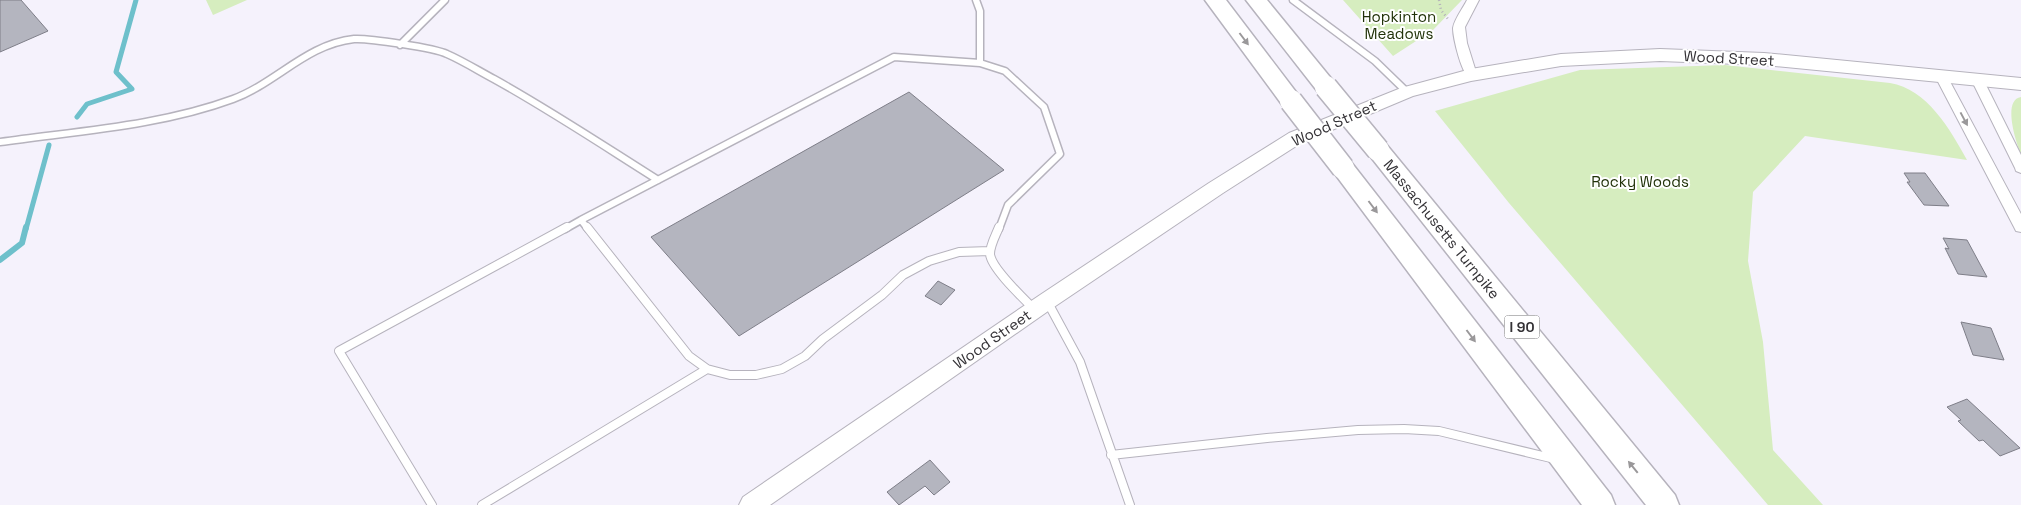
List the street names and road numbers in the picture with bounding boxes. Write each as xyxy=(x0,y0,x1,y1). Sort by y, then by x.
street label: Wood Street xyxy=(1683,46,1775,70)
street label: Wood Street xyxy=(1289,96,1379,150)
street label: Massachusetts Turnpike xyxy=(1380,155,1504,303)
street label: Wood Street xyxy=(949,305,1035,373)
road number: I 90 xyxy=(1504,316,1540,338)

